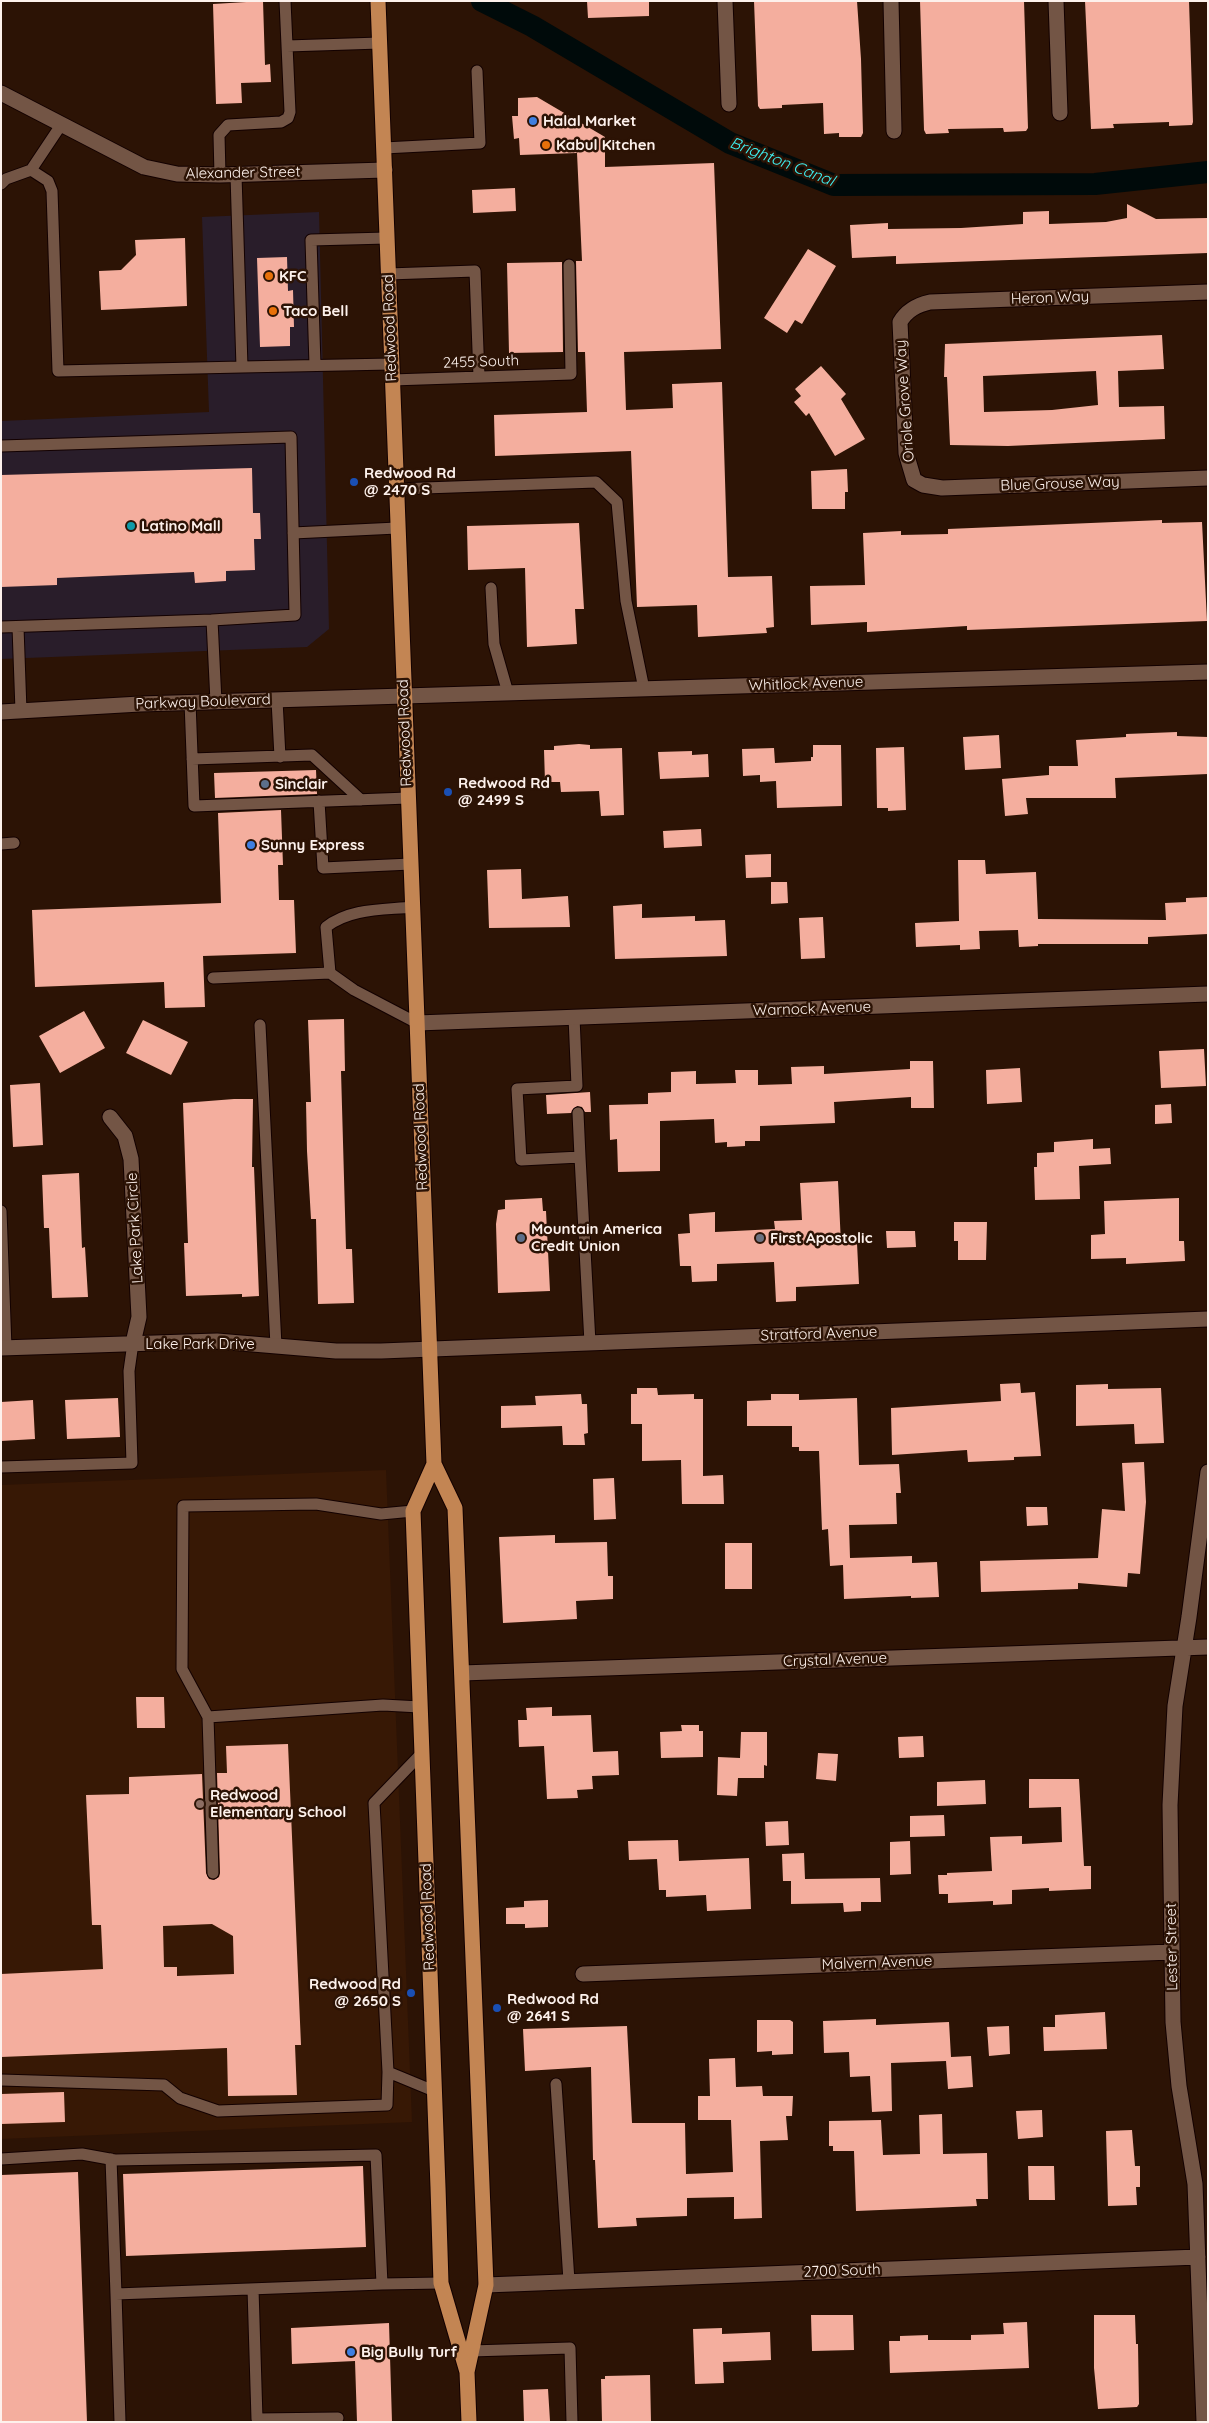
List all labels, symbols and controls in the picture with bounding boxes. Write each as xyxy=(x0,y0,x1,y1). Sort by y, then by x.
place label: Halal Market xyxy=(543,112,636,130)
marker: Halal Market xyxy=(527,115,539,127)
water label: Brighton Canal xyxy=(727,133,837,191)
place label: Kabul Kitchen xyxy=(556,136,656,154)
marker: Kabul Kitchen xyxy=(540,139,552,151)
street label: Alexander Street xyxy=(185,163,301,183)
place label: KFC xyxy=(279,267,307,285)
marker: KFC xyxy=(263,270,275,282)
street label: Redwood Road xyxy=(379,274,401,382)
street label: Heron Way xyxy=(1010,288,1090,308)
place label: Taco Bell xyxy=(283,302,348,320)
marker: Taco Bell xyxy=(267,305,279,317)
street label: Oriole Grove Way xyxy=(892,339,918,463)
street label: 2455 South xyxy=(443,352,519,372)
place label: Redwood Rd @ 2470 S xyxy=(364,464,456,499)
street label: Blue Grouse Way xyxy=(1000,473,1120,495)
marker: Redwood Rd @ 2470 S xyxy=(348,476,360,488)
place label: Latino Mall xyxy=(141,517,221,535)
marker: Latino Mall xyxy=(125,520,137,532)
street label: Whitlock Avenue xyxy=(748,673,864,695)
street label: Redwood Road xyxy=(394,679,416,787)
street label: Parkway Boulevard xyxy=(135,691,271,713)
place label: Redwood Rd @ 2499 S xyxy=(458,774,550,809)
place label: Sinclair xyxy=(275,775,328,793)
marker: Sinclair xyxy=(259,778,271,790)
marker: Redwood Rd @ 2499 S xyxy=(442,786,454,798)
place label: Sunny Express xyxy=(261,836,364,854)
marker: Sunny Express xyxy=(245,839,257,851)
street label: Warnock Avenue xyxy=(753,998,871,1020)
street label: Redwood Road xyxy=(410,1083,432,1191)
street label: Lake Park Circle xyxy=(123,1172,147,1284)
place label: Mountain America Credit Union xyxy=(531,1220,662,1255)
place label: First Apostolic xyxy=(770,1229,872,1247)
marker: Mountain America Credit Union xyxy=(515,1232,527,1244)
marker: First Apostolic xyxy=(754,1232,766,1244)
street label: Stratford Avenue xyxy=(760,1323,878,1345)
street label: Lake Park Drive xyxy=(145,1335,255,1353)
street label: Crystal Avenue xyxy=(783,1649,887,1671)
place label: Redwood Elementary School xyxy=(210,1786,346,1821)
marker: Redwood Elementary School xyxy=(194,1798,206,1810)
street label: Redwood Road xyxy=(417,1863,439,1971)
street label: Lester Street xyxy=(1162,1903,1182,1991)
street label: Malvern Avenue xyxy=(821,1952,933,1974)
place label: Redwood Rd @ 2650 S xyxy=(309,1975,401,2010)
marker: Redwood Rd @ 2650 S xyxy=(405,1987,417,1999)
place label: Redwood Rd @ 2641 S xyxy=(507,1990,599,2025)
marker: Redwood Rd @ 2641 S xyxy=(491,2002,503,2014)
street label: 2700 South xyxy=(803,2261,881,2281)
place label: Big Bully Turf xyxy=(361,2343,457,2361)
marker: Big Bully Turf xyxy=(345,2346,357,2358)

